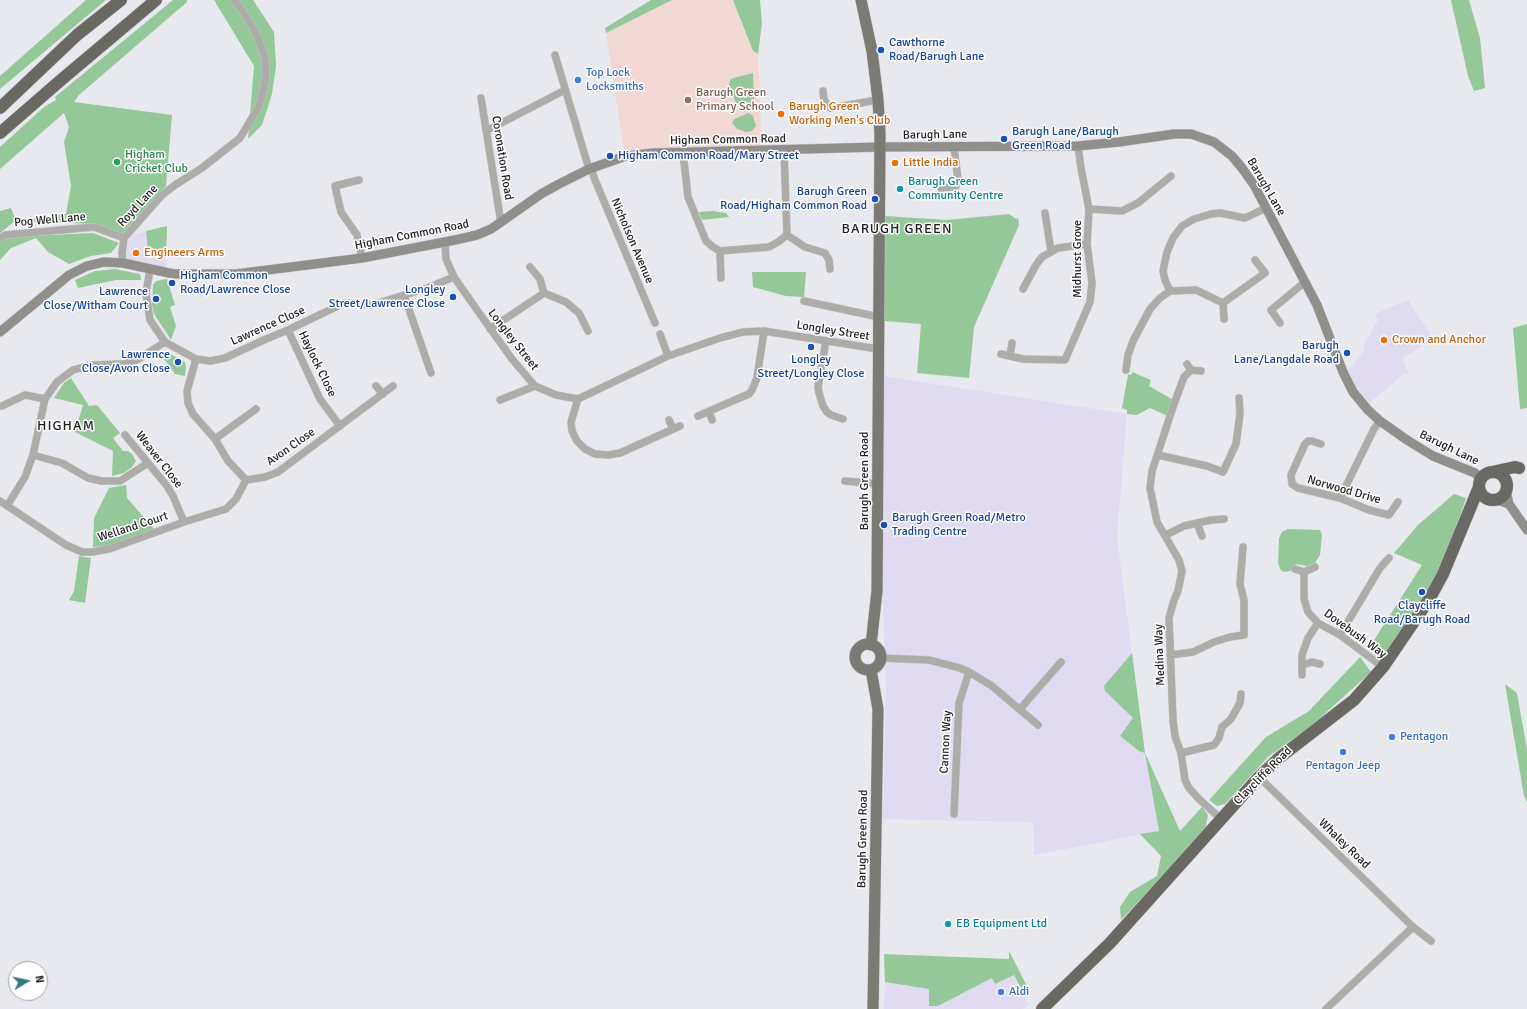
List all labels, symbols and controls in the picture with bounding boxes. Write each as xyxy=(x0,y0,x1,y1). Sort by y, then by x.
place label: Cawthorne Road/Barugh Lane xyxy=(889,36,984,64)
marker: Cawthorne Road/Barugh Lane xyxy=(876,45,886,55)
place label: Top Lock Locksmiths xyxy=(586,66,644,94)
marker: Top Lock Locksmiths xyxy=(573,75,583,85)
place label: Barugh Green Primary School xyxy=(696,86,774,114)
marker: Barugh Green Primary School xyxy=(683,95,693,105)
place label: Barugh Green Working Men's Club xyxy=(789,100,890,128)
marker: Barugh Green Working Men's Club xyxy=(776,109,786,119)
street label: Coronation Road xyxy=(488,115,516,201)
place label: Barugh Lane/Barugh Green Road xyxy=(1012,125,1119,153)
street label: Barugh Lane xyxy=(903,127,967,143)
street label: Higham Common Road xyxy=(670,132,786,148)
marker: Barugh Lane/Barugh Green Road xyxy=(999,134,1009,144)
place label: Higham Cricket Club xyxy=(125,148,188,176)
place label: Higham Common Road/Mary Street xyxy=(618,149,799,163)
marker: Higham Common Road/Mary Street xyxy=(605,151,615,161)
street label: Barugh Lane xyxy=(1244,155,1288,219)
place label: Little India xyxy=(903,156,958,170)
marker: Higham Cricket Club xyxy=(112,157,122,167)
marker: Little India xyxy=(890,158,900,168)
place label: Barugh Green Community Centre xyxy=(908,175,1003,203)
street label: Royd Lane xyxy=(115,182,161,230)
marker: Barugh Green Community Centre xyxy=(895,184,905,194)
place label: Barugh Green Road/Higham Common Road xyxy=(720,185,867,213)
marker: Barugh Green Road/Higham Common Road xyxy=(870,194,880,204)
street label: Nicholson Avenue xyxy=(607,196,657,286)
street label: Pog Well Lane xyxy=(14,210,86,230)
street label: Higham Common Road xyxy=(354,217,470,253)
street label: Midhurst Grove xyxy=(1071,220,1085,298)
district label: BARUGH GREEN xyxy=(842,221,952,237)
place label: Engineers Arms xyxy=(144,246,224,260)
marker: Engineers Arms xyxy=(131,248,141,258)
place label: Higham Common Road/Lawrence Close xyxy=(180,269,291,297)
marker: Higham Common Road/Lawrence Close xyxy=(167,278,177,288)
place label: Longley Street/Lawrence Close xyxy=(329,283,445,311)
place label: Lawrence Close/Witham Court xyxy=(44,285,148,313)
marker: Longley Street/Lawrence Close xyxy=(448,292,458,302)
marker: Lawrence Close/Witham Court xyxy=(151,294,161,304)
street label: Lawrence Close xyxy=(229,303,307,349)
street label: Longley Street xyxy=(485,306,541,374)
street label: Longley Street xyxy=(795,318,871,344)
street label: Haylock Close xyxy=(295,329,339,399)
place label: Crown and Anchor xyxy=(1392,333,1486,347)
marker: Crown and Anchor xyxy=(1379,335,1389,345)
place label: Barugh Lane/Langdale Road xyxy=(1234,339,1339,367)
marker: Longley Street/Longley Close xyxy=(806,342,816,352)
place label: Lawrence Close/Avon Close xyxy=(82,348,170,376)
marker: Barugh Lane/Langdale Road xyxy=(1342,348,1352,358)
place label: Longley Street/Longley Close xyxy=(757,353,865,381)
marker: Lawrence Close/Avon Close xyxy=(173,357,183,367)
district label: HIGHAM xyxy=(37,418,95,434)
street label: Avon Close xyxy=(264,425,318,469)
street label: Barugh Lane xyxy=(1417,427,1481,469)
street label: Weaver Close xyxy=(132,429,186,491)
street label: Barugh Green Road xyxy=(858,432,872,530)
street label: Norwood Drive xyxy=(1306,473,1382,507)
street label: Welland Court xyxy=(96,509,170,545)
place label: Barugh Green Road/Metro Trading Centre xyxy=(892,511,1026,539)
marker: Barugh Green Road/Metro Trading Centre xyxy=(879,520,889,530)
marker: Claycliffe Road/Barugh Road xyxy=(1417,587,1427,597)
place label: Claycliffe Road/Barugh Road xyxy=(1374,599,1470,627)
street label: Dovebush Way xyxy=(1321,606,1389,662)
street label: Medina Way xyxy=(1152,624,1168,686)
street label: Cannon Way xyxy=(937,710,955,774)
place label: Pentagon xyxy=(1400,730,1448,744)
marker: Pentagon xyxy=(1387,732,1397,742)
street label: Claycliffe Road xyxy=(1231,744,1295,808)
marker: Pentagon Jeep xyxy=(1338,747,1348,757)
place label: Pentagon Jeep xyxy=(1306,759,1380,773)
street label: Barugh Green Road xyxy=(855,790,871,888)
street label: Whaley Road xyxy=(1315,816,1373,872)
place label: EB Equipment Ltd xyxy=(956,917,1047,931)
marker: EB Equipment Ltd xyxy=(943,919,953,929)
north arrow xyxy=(8,961,48,1001)
text: N xyxy=(32,974,46,984)
place label: Aldi xyxy=(1009,985,1029,999)
marker: Aldi xyxy=(996,987,1006,997)

